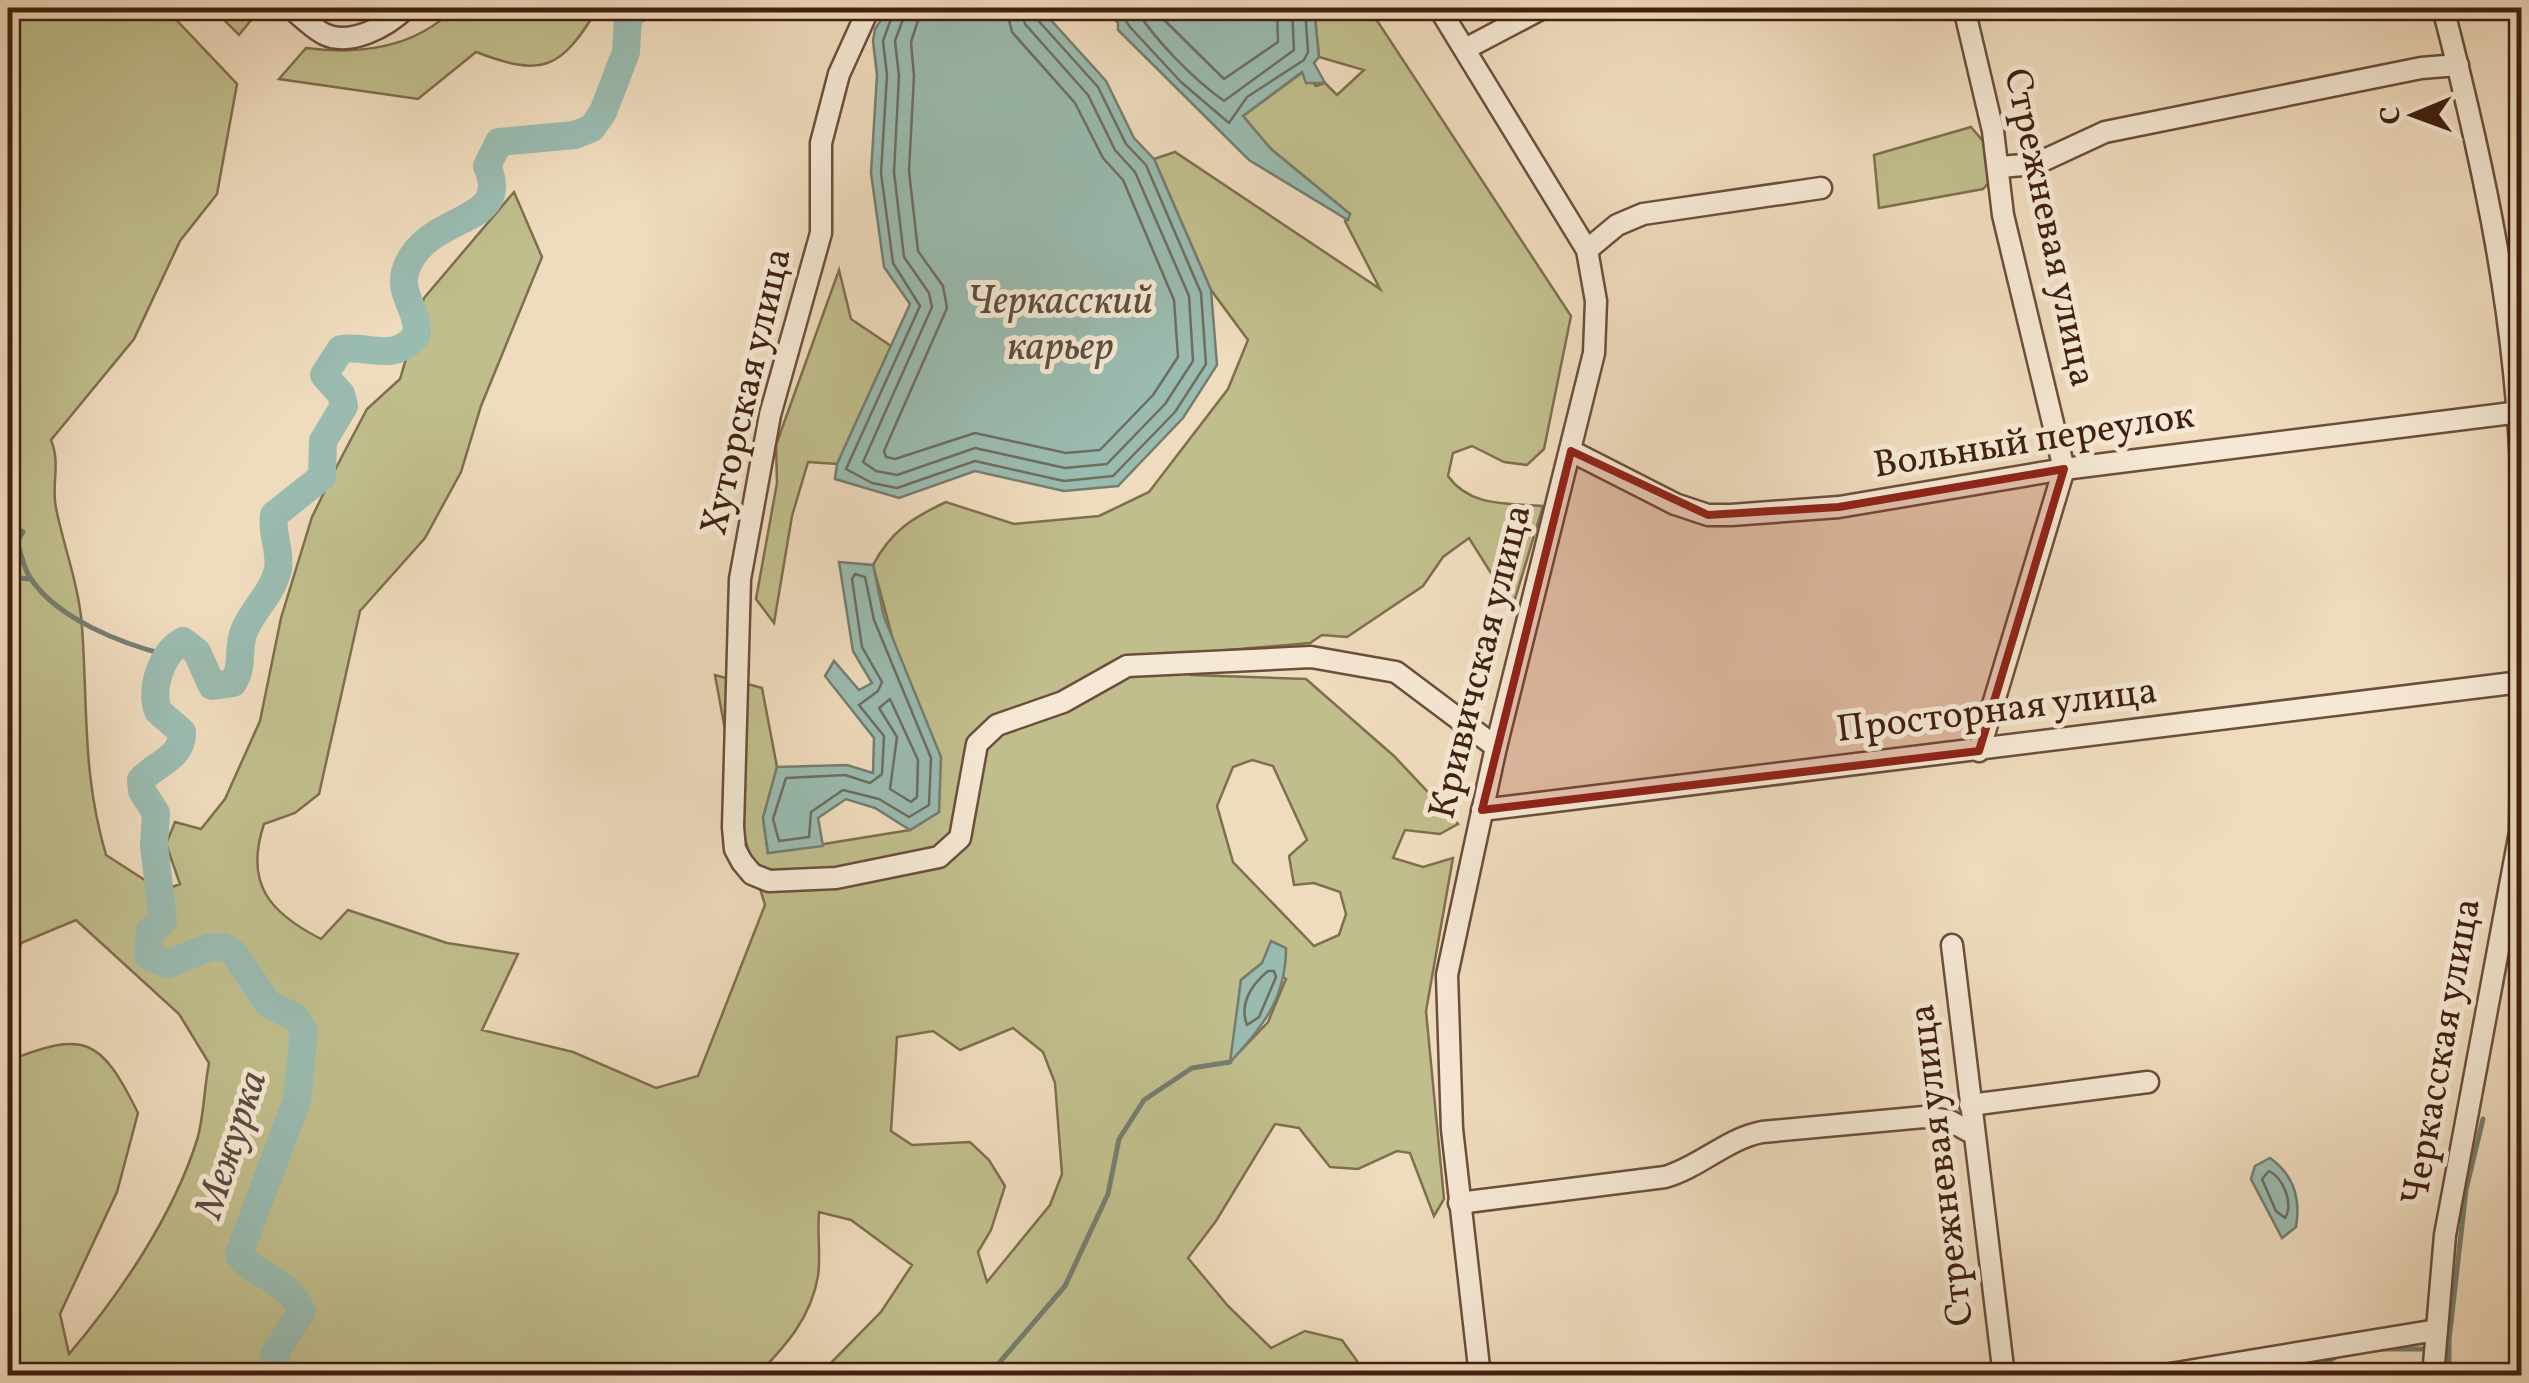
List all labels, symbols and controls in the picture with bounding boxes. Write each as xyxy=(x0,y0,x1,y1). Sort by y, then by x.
street label: Стрежневая улица xyxy=(1988,64,2108,392)
north arrow xyxy=(2364,65,2464,165)
text: С xyxy=(2372,106,2411,125)
street label: Хуторская улица xyxy=(689,243,807,541)
water label: Черкасский карьер xyxy=(967,275,1153,377)
street label: Вольный переулок xyxy=(1870,390,2198,494)
street label: Кривичская улица xyxy=(1417,500,1547,824)
street label: Просторная улица xyxy=(1834,666,2160,758)
street label: Черкасская улица xyxy=(2390,894,2496,1210)
street label: Стрежневая улица xyxy=(1897,1001,1989,1329)
water label: Межурка xyxy=(182,1064,283,1228)

